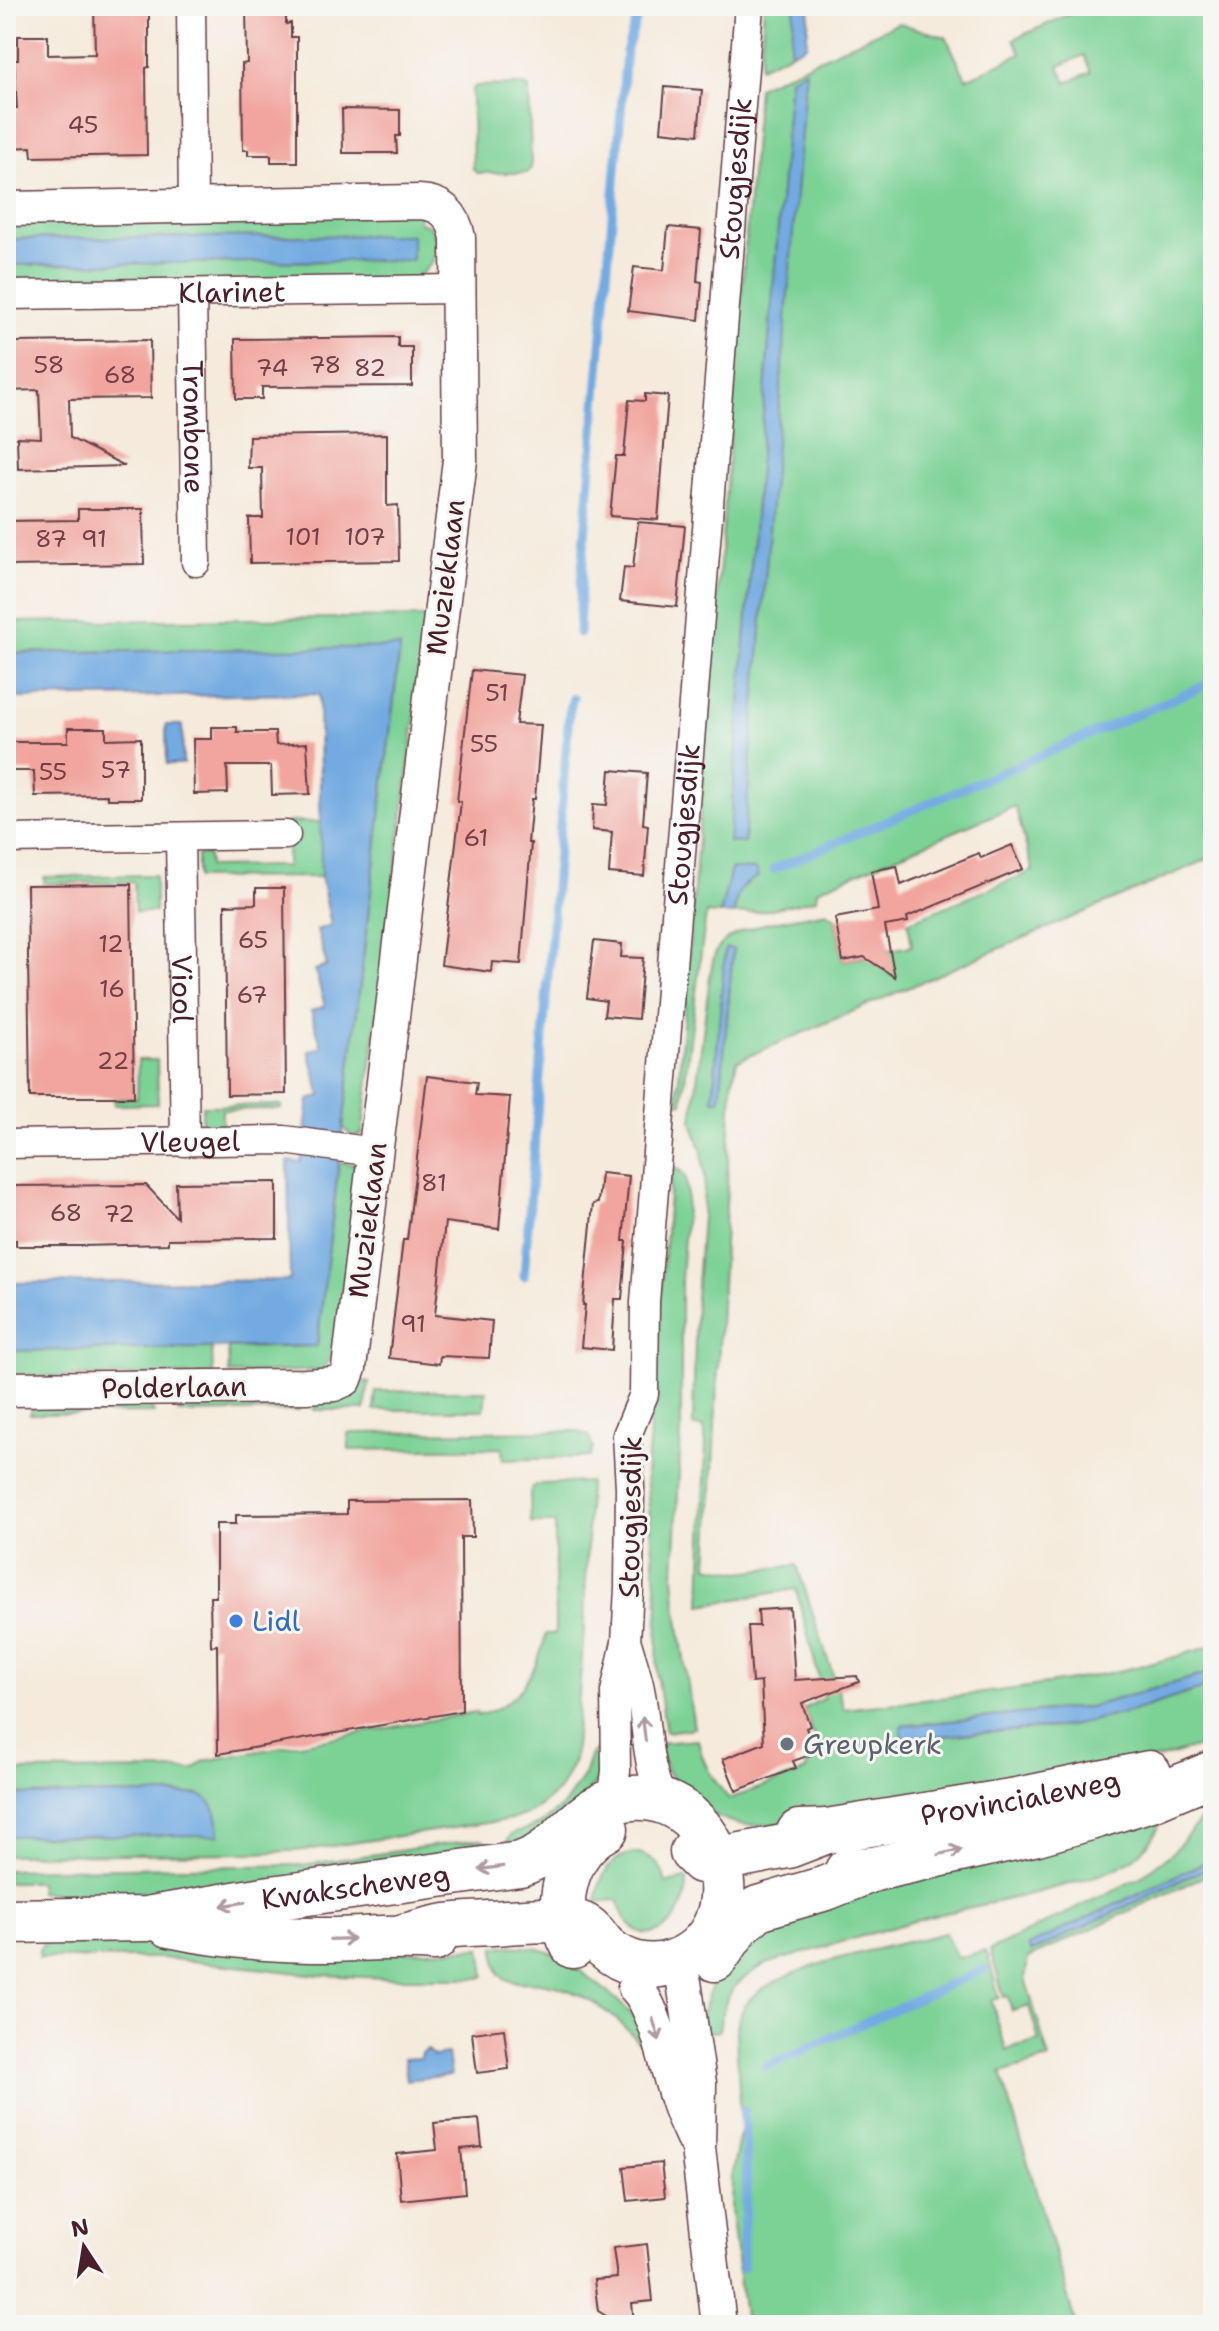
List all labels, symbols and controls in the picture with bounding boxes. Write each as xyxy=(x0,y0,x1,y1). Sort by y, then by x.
street label: Stougjesdijk xyxy=(710,96,761,261)
house number: 45 xyxy=(68,109,98,141)
street label: Klarinet xyxy=(178,272,286,312)
house number: 58 xyxy=(34,349,64,381)
house number: 78 xyxy=(309,349,341,381)
house number: 74 xyxy=(256,352,288,384)
house number: 82 xyxy=(354,352,386,384)
house number: 68 xyxy=(104,359,136,391)
street label: Trombone xyxy=(174,360,214,494)
street label: Muzieklaan xyxy=(417,497,473,657)
house number: 101 xyxy=(285,521,321,553)
house number: 107 xyxy=(344,521,386,553)
house number: 87 xyxy=(35,523,67,555)
house number: 91 xyxy=(81,523,107,555)
house number: 51 xyxy=(485,677,509,709)
house number: 55 xyxy=(470,728,498,760)
street label: Stougjesdijk xyxy=(658,742,709,907)
house number: 57 xyxy=(101,754,131,786)
house number: 55 xyxy=(39,756,67,788)
house number: 61 xyxy=(464,822,488,854)
house number: 65 xyxy=(238,924,268,956)
house number: 12 xyxy=(98,928,124,960)
street label: Viool xyxy=(163,954,202,1024)
house number: 16 xyxy=(99,973,125,1005)
house number: 67 xyxy=(237,979,267,1011)
house number: 22 xyxy=(97,1045,129,1077)
street label: Vleugel xyxy=(140,1122,241,1161)
street label: Muzieklaan xyxy=(339,1140,395,1300)
house number: 81 xyxy=(421,1167,447,1199)
house number: 68 xyxy=(50,1197,82,1229)
house number: 72 xyxy=(103,1198,135,1230)
house number: 91 xyxy=(400,1308,426,1340)
street label: Polderlaan xyxy=(101,1367,247,1407)
street label: Stougjesdijk xyxy=(610,1436,650,1598)
place label: Lidl xyxy=(252,1602,301,1640)
marker: Lidl xyxy=(227,1612,245,1630)
one-way arrow xyxy=(637,1716,652,1743)
place label: Greupkerk xyxy=(803,1725,942,1763)
marker: Greupkerk xyxy=(778,1735,796,1753)
street label: Provincialeweg xyxy=(918,1760,1123,1834)
one-way arrow xyxy=(937,1844,962,1859)
street label: Kwakscheweg xyxy=(259,1855,452,1918)
one-way arrow xyxy=(478,1860,504,1875)
one-way arrow xyxy=(221,1897,246,1912)
one-way arrow xyxy=(328,1932,355,1947)
one-way arrow xyxy=(649,2015,664,2041)
north arrow xyxy=(44,2207,124,2287)
text: N xyxy=(68,2212,91,2244)

